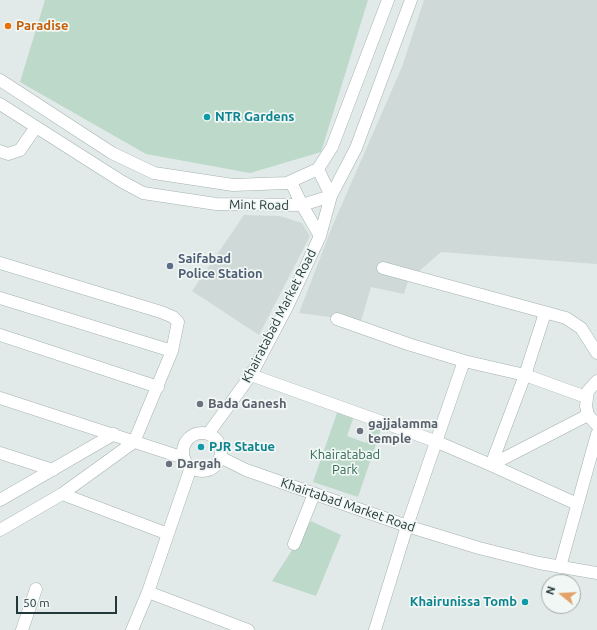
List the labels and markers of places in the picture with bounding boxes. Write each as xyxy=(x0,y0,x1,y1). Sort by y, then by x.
place label: Paradise xyxy=(16,18,68,34)
marker: Paradise xyxy=(3,21,13,31)
place label: NTR Gardens xyxy=(215,109,294,125)
marker: NTR Gardens xyxy=(202,112,212,122)
place label: Saifabad Police Station xyxy=(178,251,263,282)
marker: Saifabad Police Station xyxy=(165,261,175,271)
place label: Bada Ganesh xyxy=(208,396,286,412)
marker: Bada Ganesh xyxy=(195,399,205,409)
place label: gajjalamma temple xyxy=(368,416,438,447)
marker: gajjalamma temple xyxy=(355,426,365,436)
place label: PJR Statue xyxy=(209,439,275,455)
marker: PJR Statue xyxy=(196,442,206,452)
place label: Dargah xyxy=(177,456,221,472)
marker: Dargah xyxy=(164,459,174,469)
place label: Khairunissa Tomb xyxy=(410,594,517,610)
marker: Khairunissa Tomb xyxy=(520,597,530,607)

